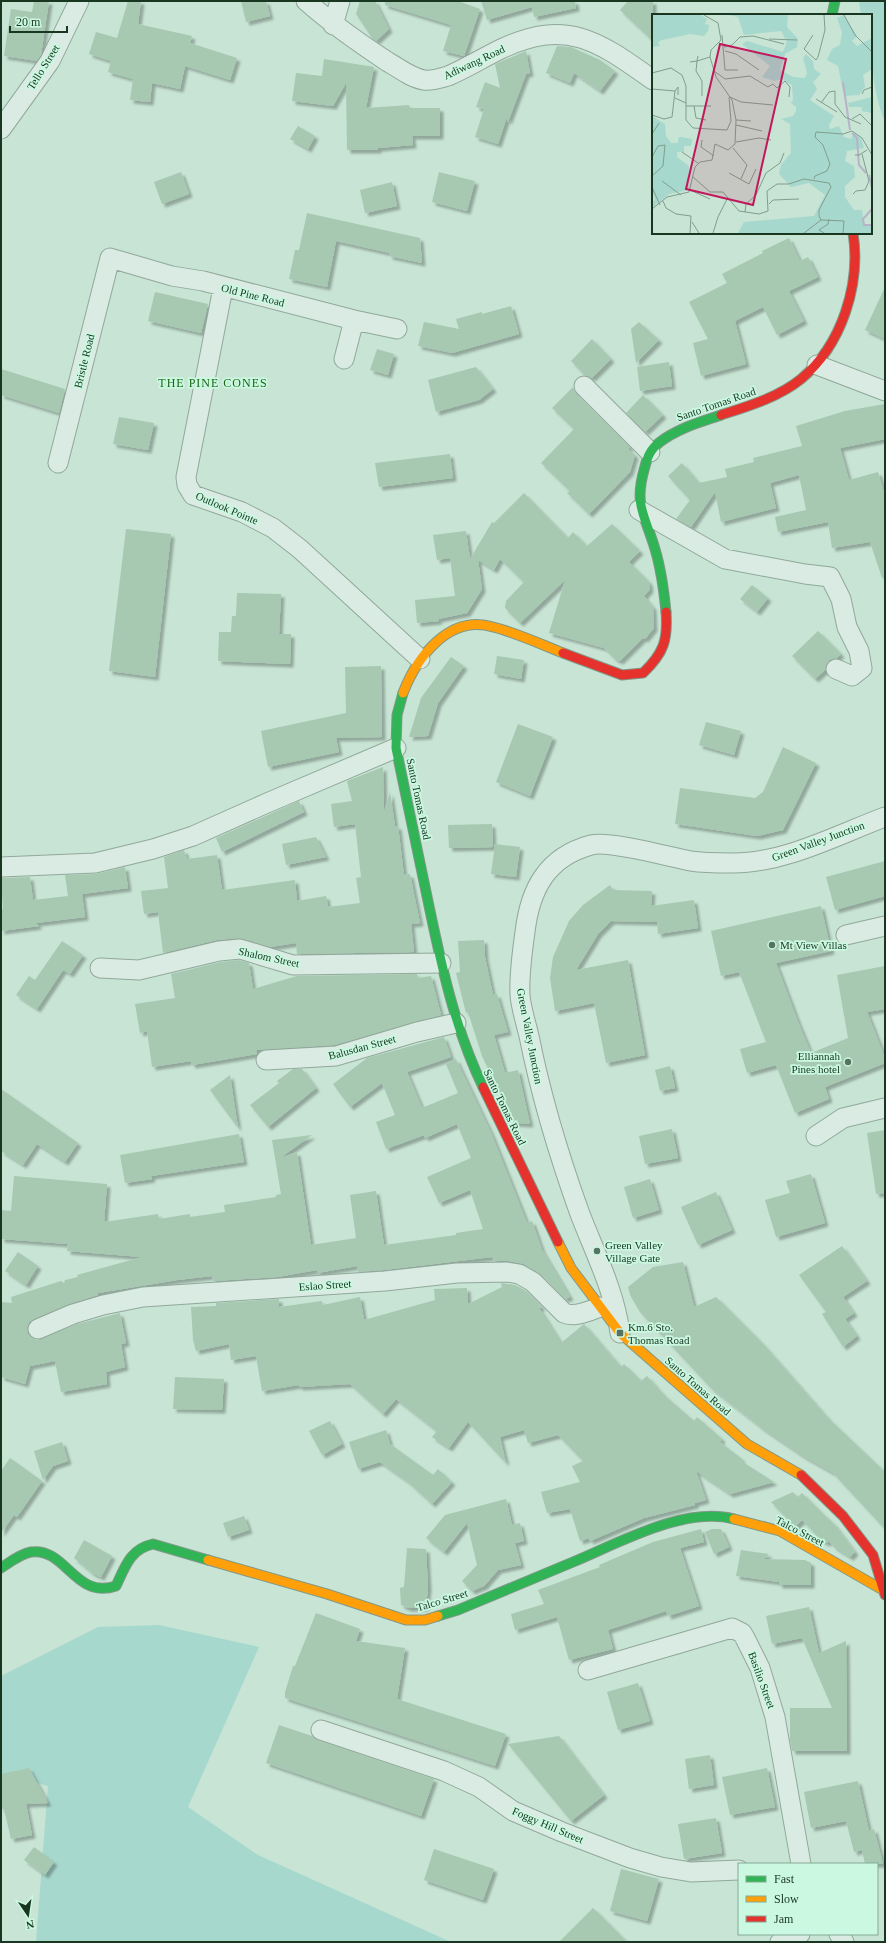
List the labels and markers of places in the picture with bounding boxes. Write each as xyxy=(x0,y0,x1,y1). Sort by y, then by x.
place label: Mt View Villas xyxy=(780,939,847,951)
marker: Mt View Villas xyxy=(767,940,777,950)
place label: Elliannah Pines hotel xyxy=(791,1050,840,1075)
marker: Elliannah Pines hotel xyxy=(843,1057,853,1067)
place label: Green Valley Village Gate xyxy=(605,1239,663,1264)
marker: Green Valley Village Gate xyxy=(592,1246,602,1256)
place label: Km.6 Sto. Thomas Road xyxy=(628,1321,690,1346)
marker: Km.6 Sto. Thomas Road xyxy=(615,1328,625,1338)

